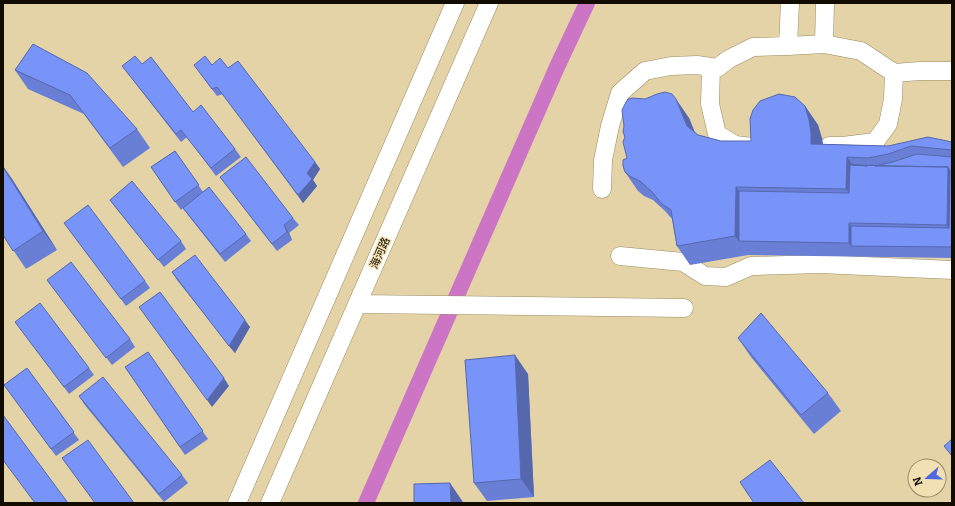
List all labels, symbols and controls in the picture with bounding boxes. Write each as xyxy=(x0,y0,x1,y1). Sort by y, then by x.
street label: 海河路 xyxy=(367,235,393,271)
north arrow xyxy=(907,458,947,498)
text: N xyxy=(910,475,926,487)

